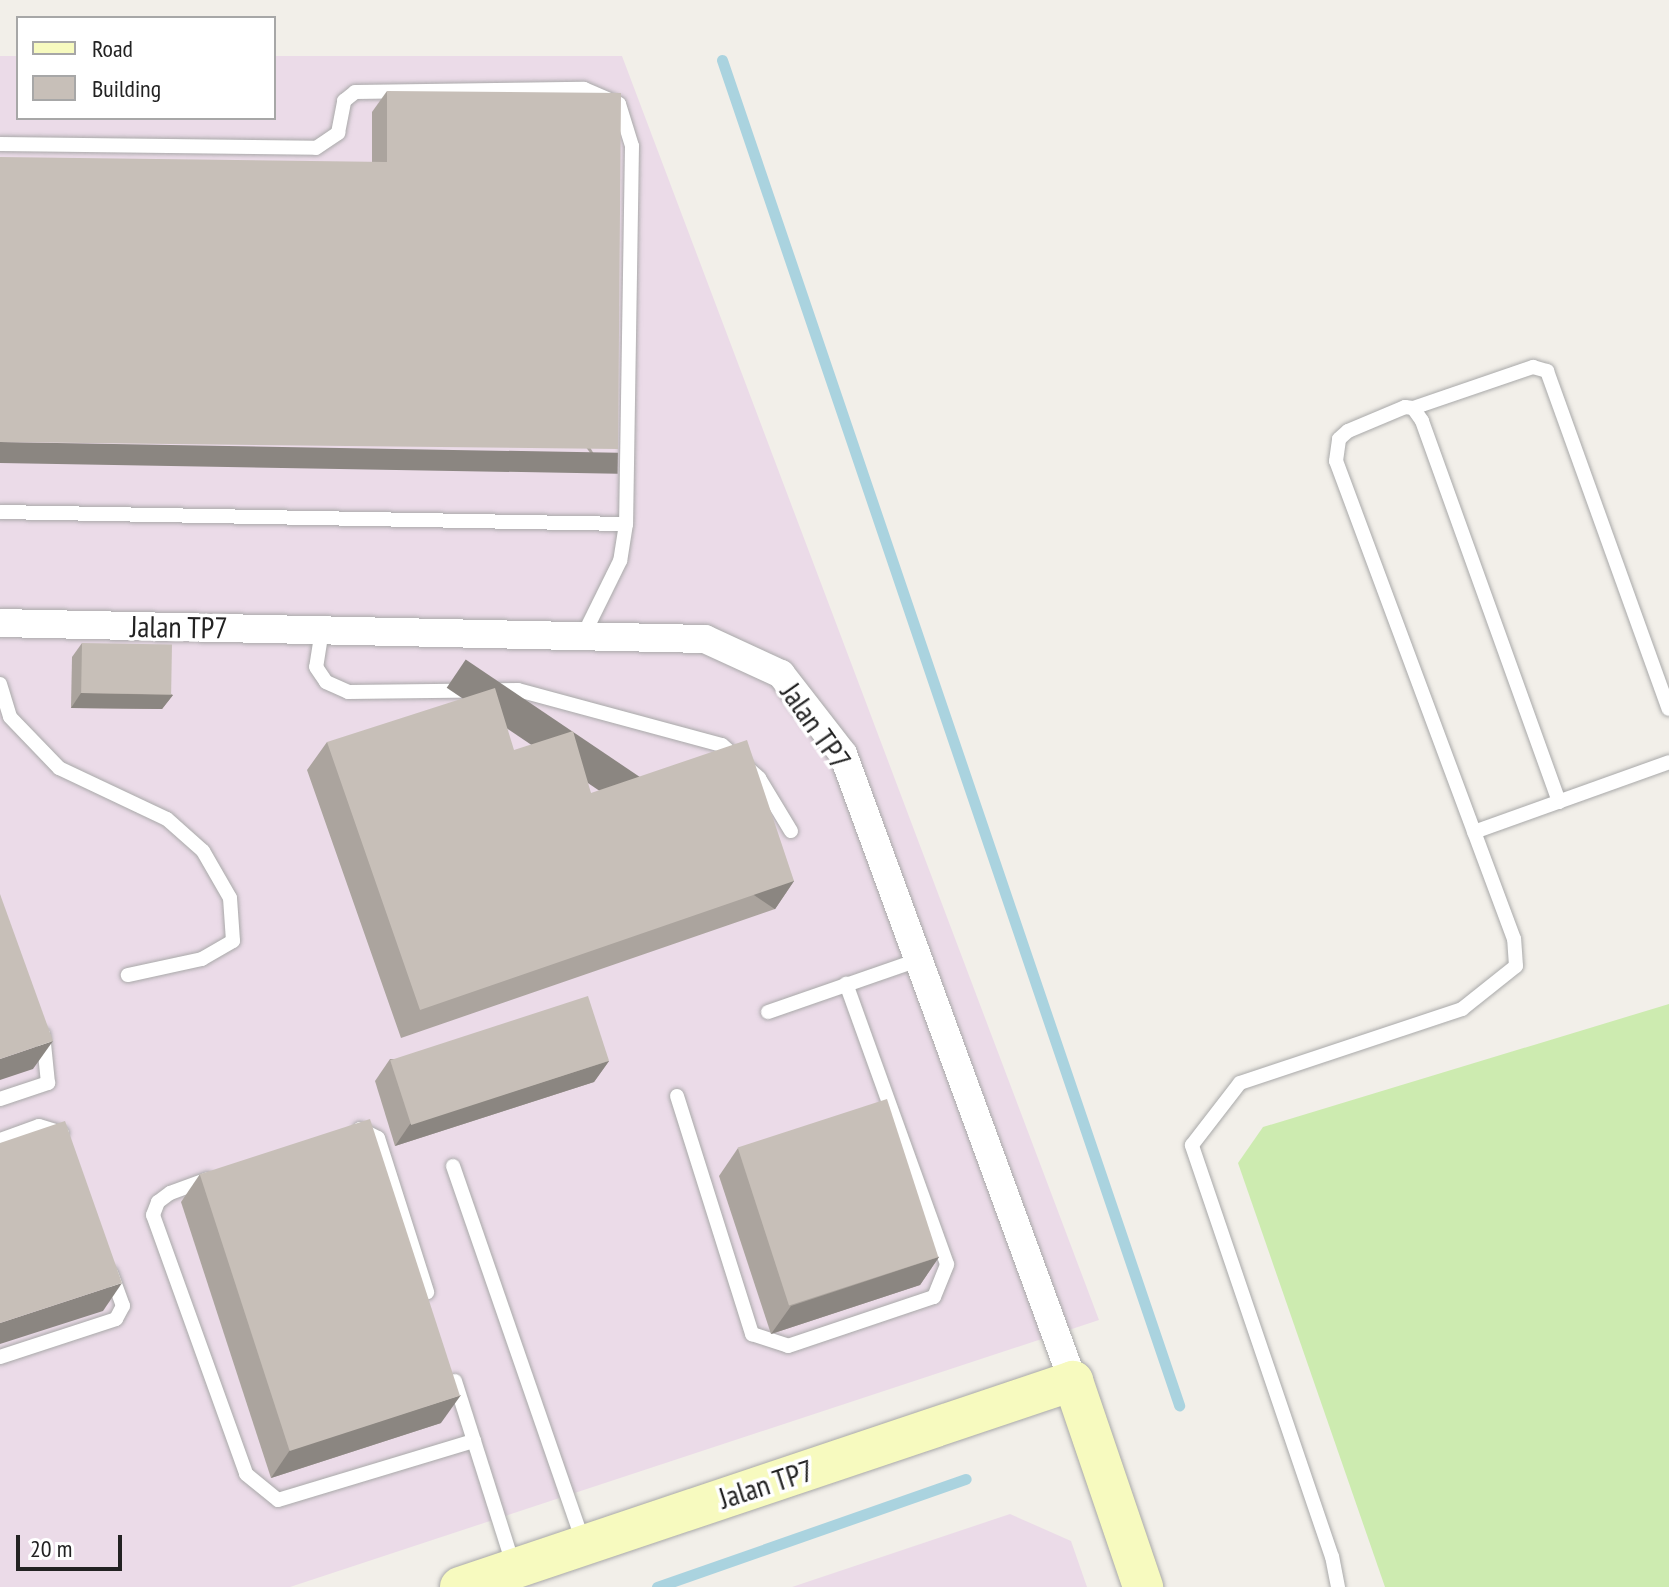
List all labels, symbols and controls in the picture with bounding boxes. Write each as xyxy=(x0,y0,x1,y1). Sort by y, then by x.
legend xyxy=(16,16,276,120)
text: Road xyxy=(92,33,133,64)
text: Building xyxy=(92,73,161,104)
street label: Jalan TP7 xyxy=(130,608,228,646)
street label: Jalan TP7 xyxy=(773,675,859,777)
street label: Jalan TP7 xyxy=(714,1452,818,1516)
scale bar xyxy=(20,1519,126,1569)
text: 20 m xyxy=(30,1533,72,1564)

